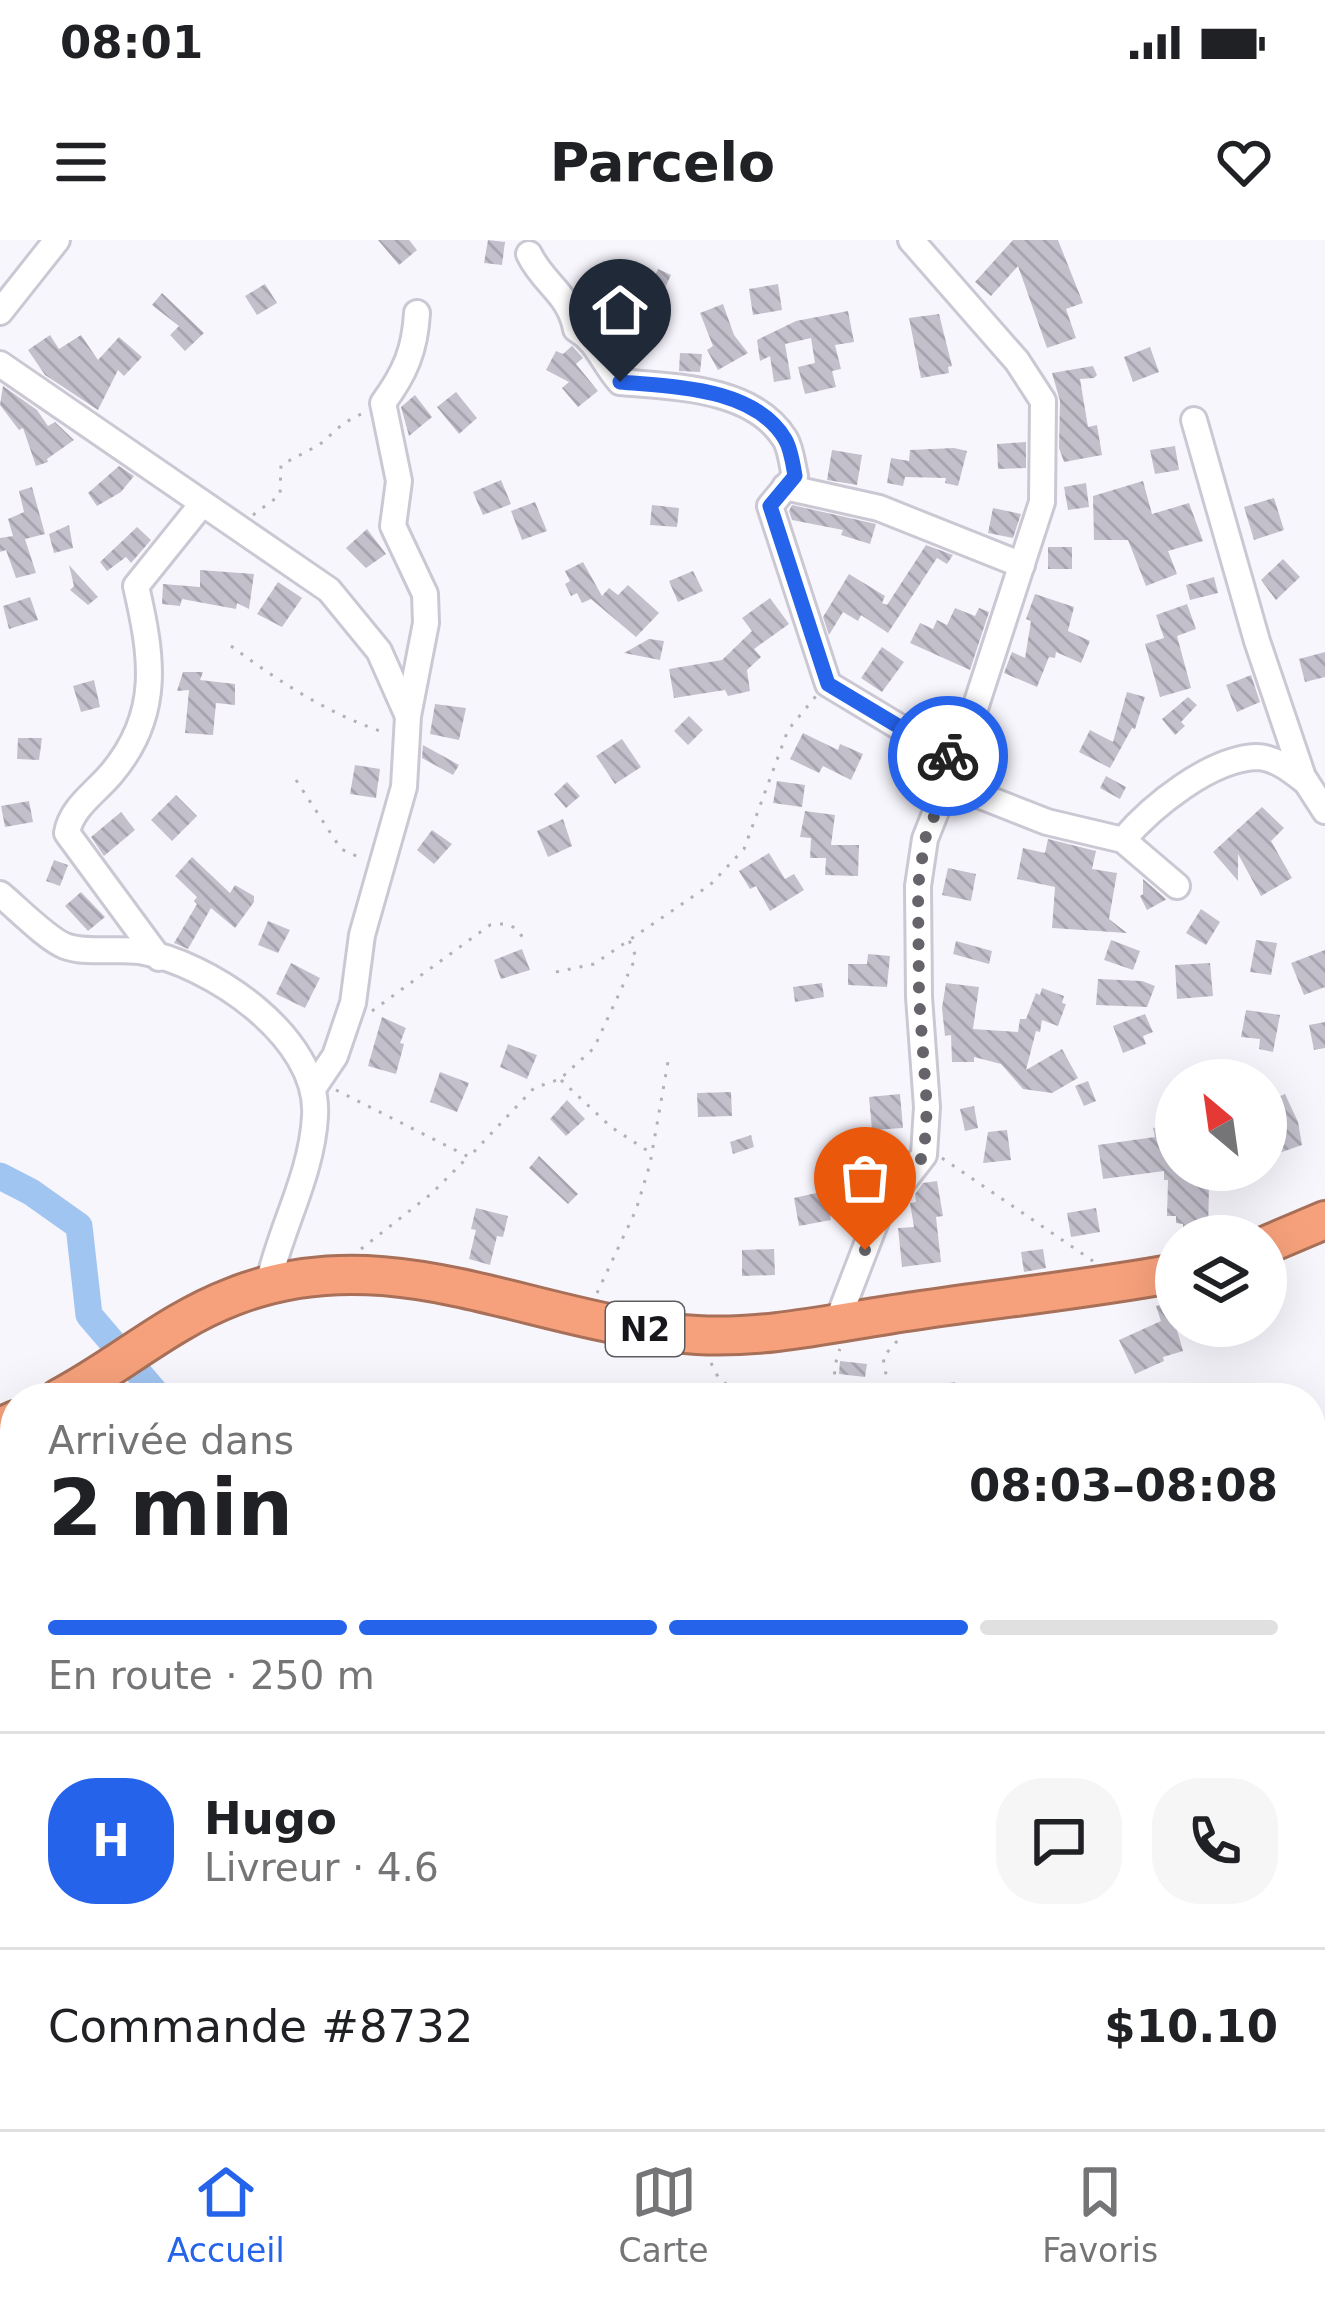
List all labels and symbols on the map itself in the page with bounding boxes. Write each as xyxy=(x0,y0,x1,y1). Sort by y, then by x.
pin xyxy=(569,259,671,382)
courier xyxy=(888,696,1008,816)
north arrow xyxy=(1155,1059,1287,1191)
pin xyxy=(814,1127,916,1250)
road number: N2 xyxy=(606,1302,684,1356)

